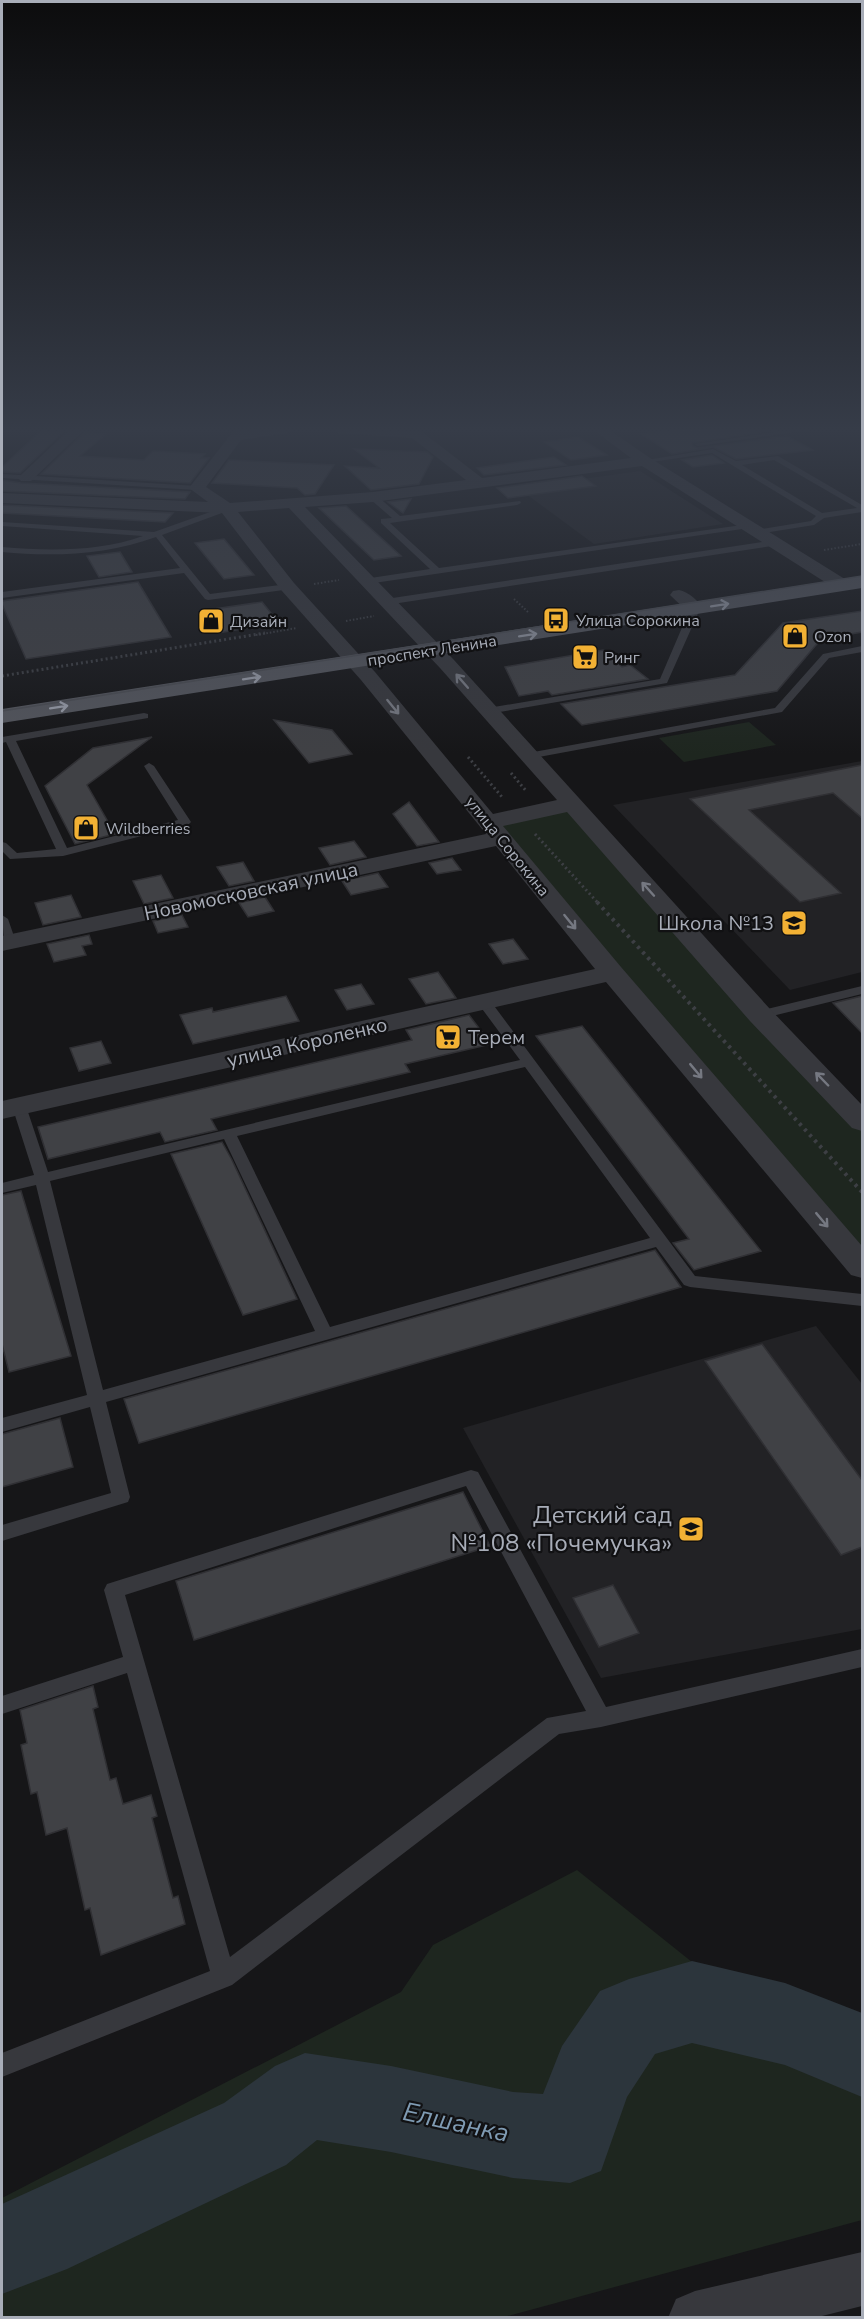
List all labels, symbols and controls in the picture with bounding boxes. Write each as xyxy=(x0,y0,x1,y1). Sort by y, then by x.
one-way arrow xyxy=(710,599,730,610)
bus stop icon: Улица Сорокина xyxy=(541,605,571,635)
shop icon: Дизайн xyxy=(196,606,226,636)
place label: Улица Сорокина xyxy=(575,610,700,632)
place label: Дизайн xyxy=(230,611,287,633)
shop icon: Ozon xyxy=(780,621,810,651)
place label: Ozon xyxy=(814,626,852,648)
street label: проспект Ленина xyxy=(366,630,498,672)
one-way arrow xyxy=(517,630,537,641)
supermarket icon: Ринг xyxy=(570,642,600,672)
place label: Ринг xyxy=(604,647,640,669)
one-way arrow xyxy=(242,672,262,683)
one-way arrow xyxy=(455,674,469,689)
one-way arrow xyxy=(387,699,400,715)
one-way arrow xyxy=(49,701,69,712)
street label: улица Сорокина xyxy=(460,792,554,901)
shop icon: Wildberries xyxy=(71,813,101,843)
place label: Wildberries xyxy=(106,818,191,840)
street label: Новомосковская улица xyxy=(142,856,361,927)
one-way arrow xyxy=(641,882,655,897)
school or university icon: Школа №13 xyxy=(779,908,809,938)
place label: Школа №13 xyxy=(658,910,774,937)
one-way arrow xyxy=(564,914,577,930)
street label: улица Короленко xyxy=(224,1011,390,1074)
supermarket icon: Терем xyxy=(433,1022,463,1052)
place label: Терем xyxy=(468,1024,525,1051)
one-way arrow xyxy=(689,1063,703,1078)
one-way arrow xyxy=(815,1072,829,1087)
one-way arrow xyxy=(816,1212,829,1228)
place label: Детский сад №108 «Почемучка» xyxy=(450,1499,672,1559)
school or university icon: Детский сад №108 «Почемучка» xyxy=(676,1514,706,1544)
water label: Елшанка xyxy=(400,2094,512,2151)

